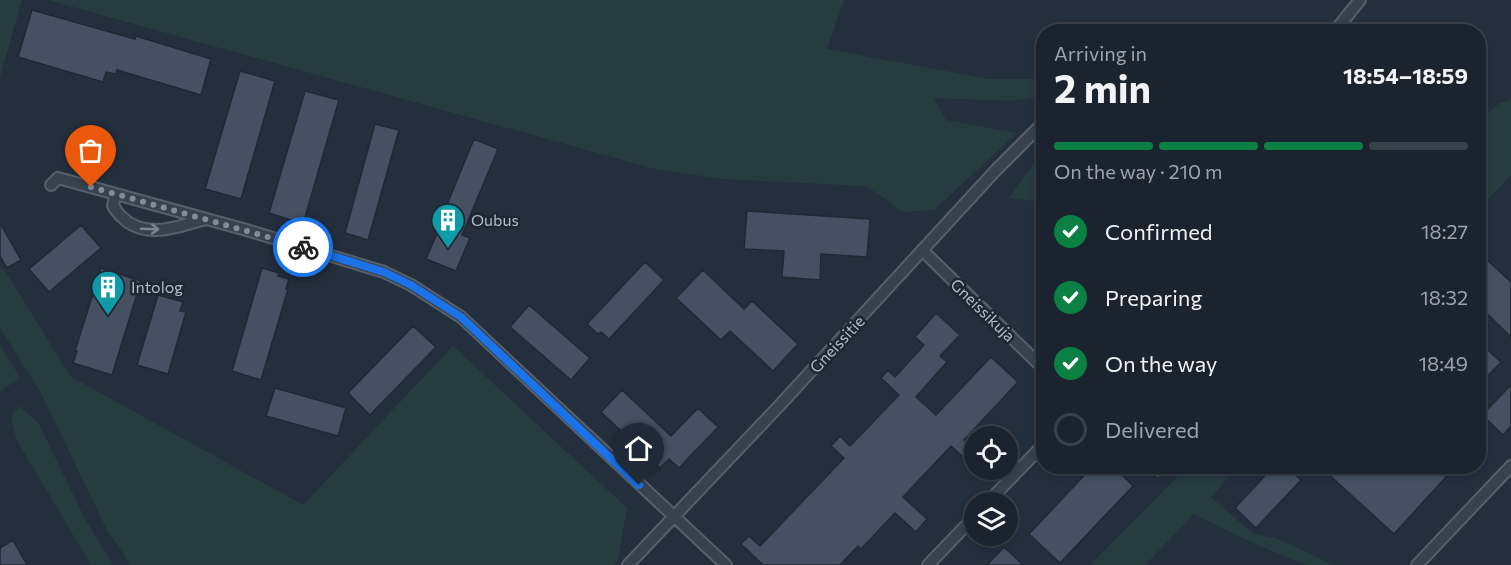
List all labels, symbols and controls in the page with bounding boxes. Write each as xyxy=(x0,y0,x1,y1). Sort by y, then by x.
text: Arriving in xyxy=(1054,41,1147,65)
text: 18:54–18:59 xyxy=(1343,62,1468,89)
text: 2 min xyxy=(1054,63,1151,111)
pin xyxy=(65,125,116,187)
icon: bag xyxy=(74,134,107,167)
text: On the way · 210 m xyxy=(1054,159,1222,183)
building icon: Oubus xyxy=(430,202,466,249)
place label: Oubus xyxy=(471,210,519,229)
icon: check xyxy=(1054,215,1087,248)
courier xyxy=(273,217,333,277)
text: Confirmed xyxy=(1105,218,1212,245)
text: 18:27 xyxy=(1421,219,1468,243)
one-way arrow xyxy=(140,223,159,235)
icon: bike xyxy=(287,231,320,264)
building icon: Intolog xyxy=(90,269,126,316)
street label: Gneissikuja xyxy=(947,274,1019,345)
place label: Intolog xyxy=(131,277,183,296)
icon: check xyxy=(1054,281,1087,314)
text: Preparing xyxy=(1105,284,1202,311)
text: 18:32 xyxy=(1420,285,1468,309)
street label: Gneissitie xyxy=(805,311,868,376)
icon: check xyxy=(1054,347,1087,380)
text: On the way xyxy=(1105,350,1217,377)
text: 18:49 xyxy=(1418,351,1468,375)
text: Delivered xyxy=(1105,416,1199,443)
pin xyxy=(613,423,664,485)
map controls xyxy=(964,426,1018,546)
button: locate xyxy=(964,426,1018,480)
icon: home xyxy=(622,432,655,465)
button: layers xyxy=(964,492,1018,546)

